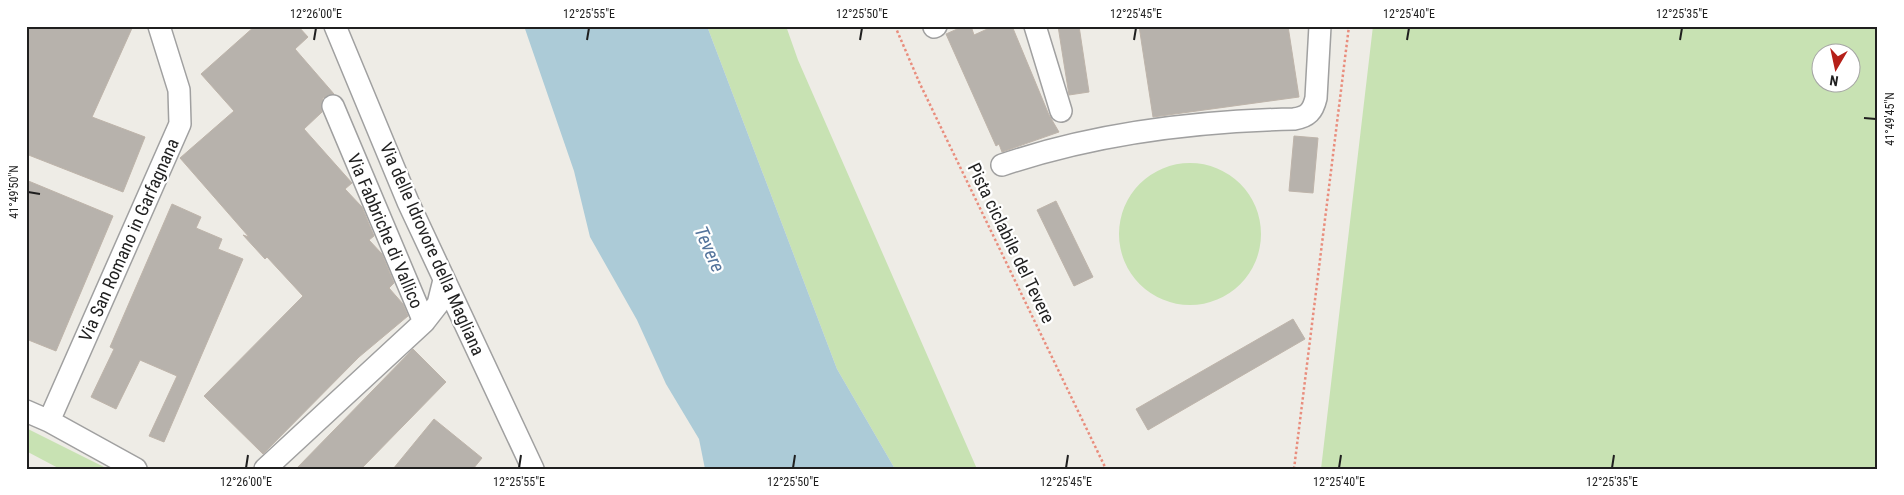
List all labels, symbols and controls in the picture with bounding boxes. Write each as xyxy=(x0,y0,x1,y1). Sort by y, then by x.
text: 12°26'00"E xyxy=(290,7,342,21)
text: 12°25'55"E xyxy=(563,7,615,21)
text: 12°25'50"E xyxy=(836,7,888,21)
text: 12°25'45"E xyxy=(1110,7,1162,21)
text: 12°25'40"E xyxy=(1383,7,1435,21)
text: 12°25'35"E xyxy=(1656,7,1708,21)
north arrow xyxy=(1812,42,1862,92)
text: N xyxy=(1828,72,1839,89)
text: 41°49'45"N xyxy=(1883,92,1897,146)
street label: Via San Romano in Garfagnana xyxy=(74,135,183,345)
street label: Via delle Idrovore della Magliana xyxy=(376,139,489,359)
street label: Via Fabbriche di Vallico xyxy=(343,150,428,311)
street label: Pista ciclabile del Tevere xyxy=(964,159,1059,326)
text: 41°49'50"N xyxy=(7,165,21,219)
water label: Tevere xyxy=(689,223,730,276)
text: 12°26'00"E xyxy=(220,475,272,489)
text: 12°25'55"E xyxy=(493,475,545,489)
text: 12°25'50"E xyxy=(767,475,819,489)
text: 12°25'45"E xyxy=(1040,475,1092,489)
text: 12°25'40"E xyxy=(1313,475,1365,489)
text: 12°25'35"E xyxy=(1586,475,1638,489)

